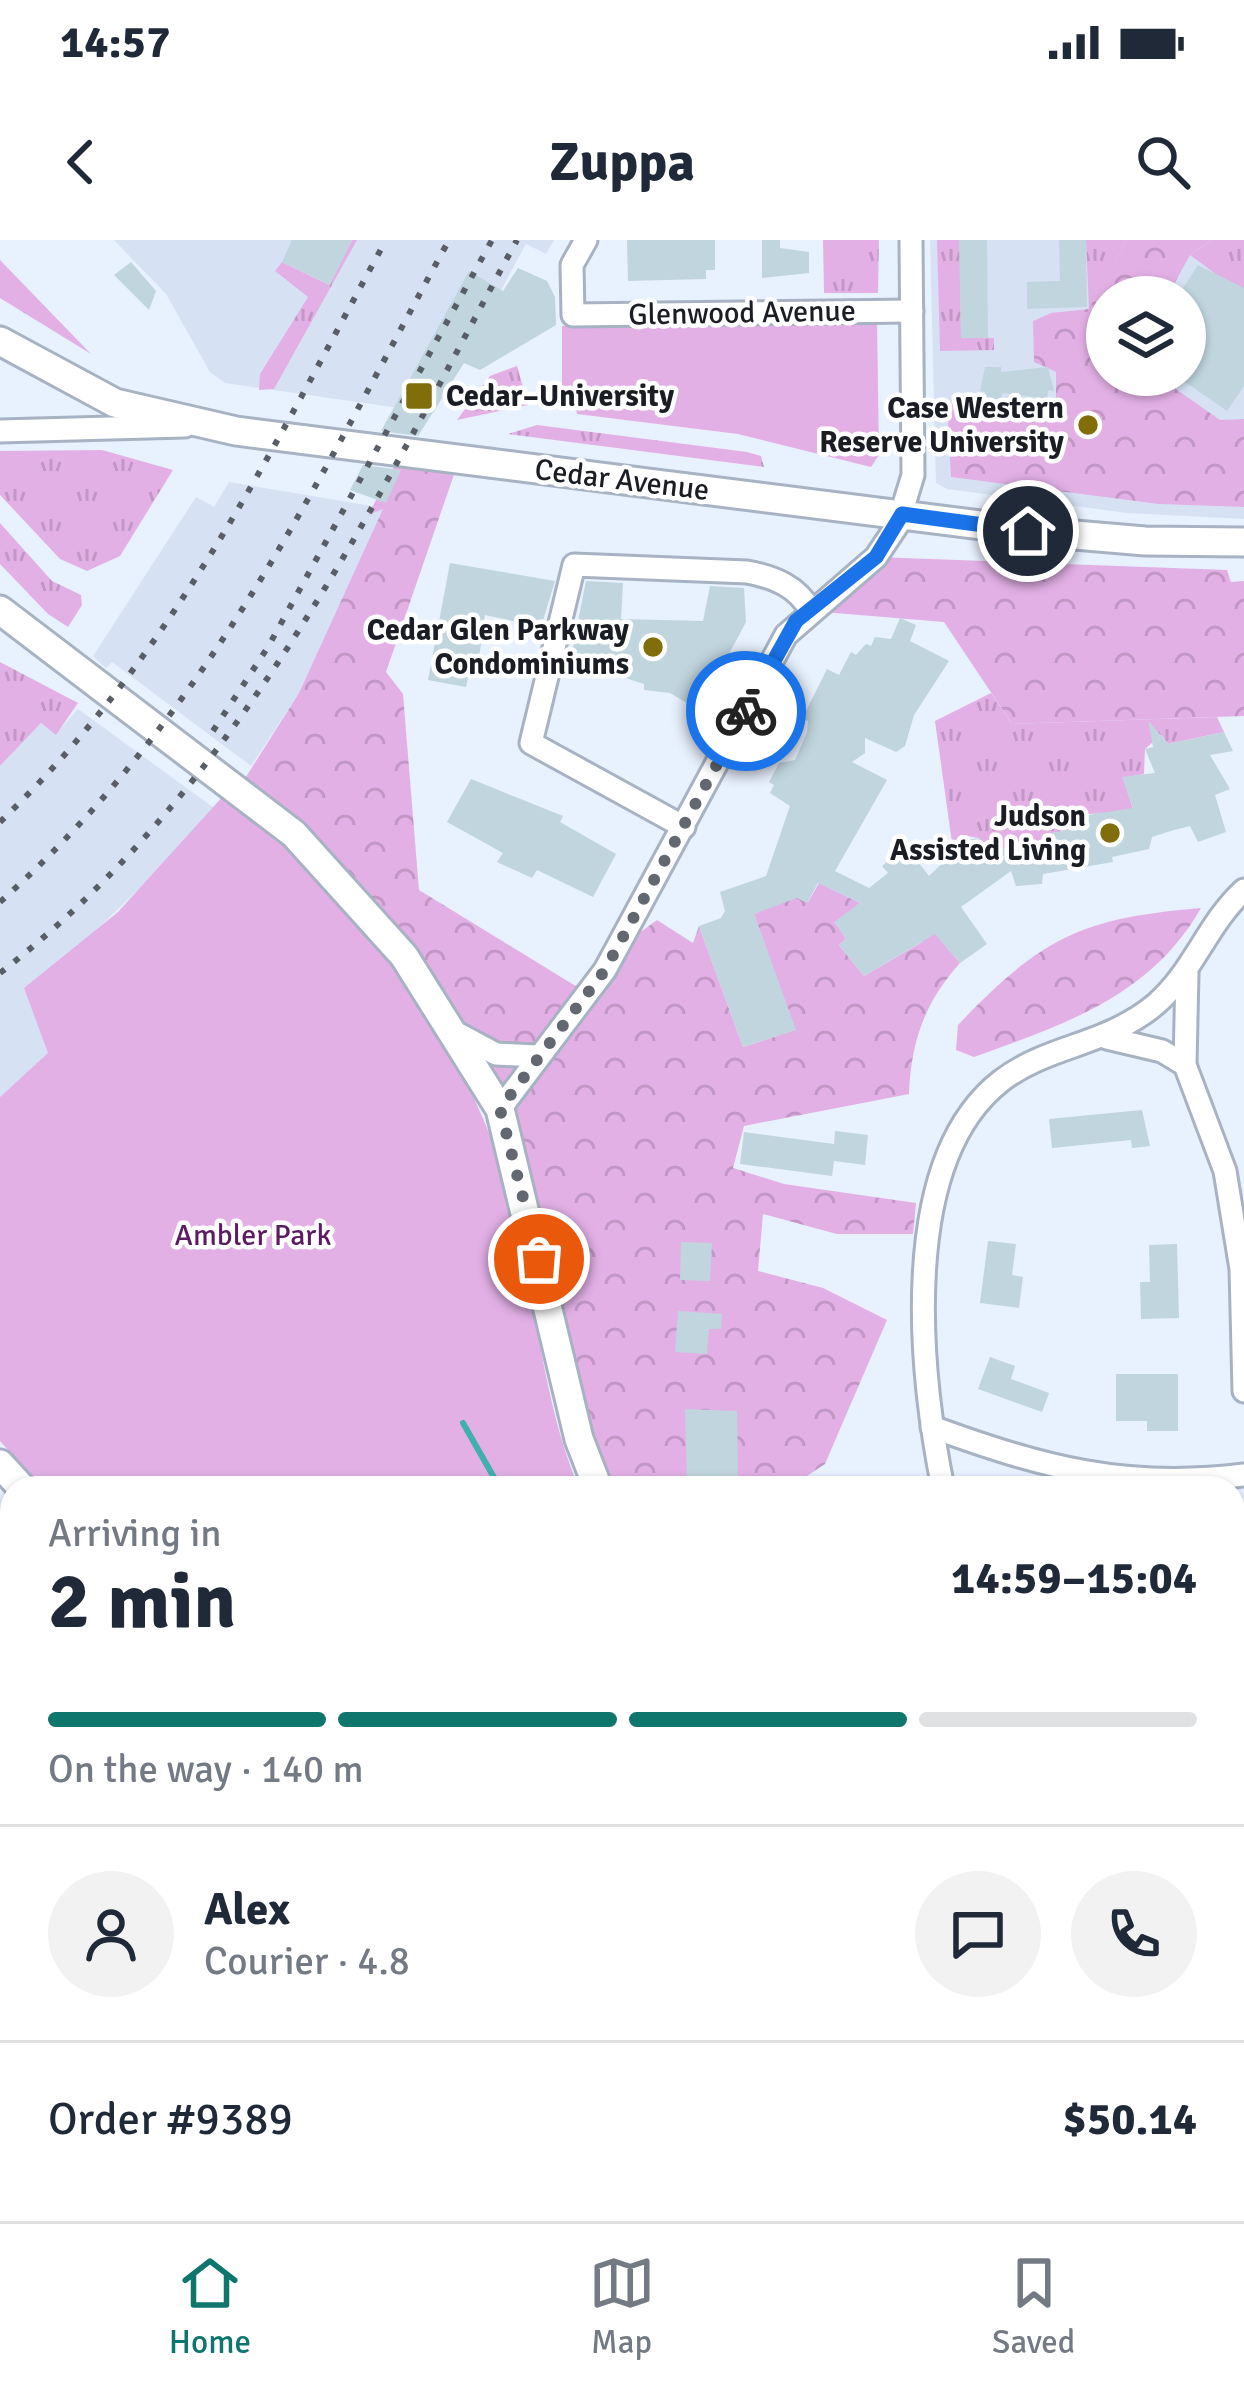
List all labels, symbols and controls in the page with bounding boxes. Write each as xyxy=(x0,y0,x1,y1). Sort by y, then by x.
text: 14:57 xyxy=(60,15,170,70)
icon: back xyxy=(48,129,114,195)
text: Zuppa xyxy=(549,129,695,196)
icon: search xyxy=(1130,129,1196,195)
map controls xyxy=(1086,276,1206,396)
button: layers xyxy=(1086,276,1206,396)
street label: Glenwood Avenue xyxy=(628,293,856,333)
place label: Cedar–University xyxy=(446,378,674,415)
marker: Cedar–University xyxy=(403,380,435,412)
place label: Case Western Reserve University xyxy=(819,390,1064,461)
marker: Case Western Reserve University xyxy=(1075,412,1101,438)
street label: Cedar Avenue xyxy=(533,451,711,509)
pin xyxy=(977,480,1079,582)
icon: home xyxy=(995,498,1061,564)
place label: Cedar Glen Parkway Condominiums xyxy=(367,612,629,683)
marker: Cedar Glen Parkway Condominiums xyxy=(640,634,666,660)
courier xyxy=(686,651,806,771)
icon: bike xyxy=(713,678,779,744)
place label: Judson Assisted Living xyxy=(890,798,1086,869)
marker: Judson Assisted Living xyxy=(1097,820,1123,846)
pin xyxy=(488,1208,590,1310)
park label: Ambler Park xyxy=(175,1217,331,1254)
icon: bag xyxy=(506,1226,572,1292)
text: Arriving in xyxy=(48,1509,222,1557)
text: 14:59–15:04 xyxy=(951,1551,1197,1606)
text: 2 min xyxy=(48,1554,236,1650)
text: On the way · 140 m xyxy=(48,1745,364,1793)
button: person xyxy=(48,1871,174,1997)
button: chat xyxy=(915,1871,1041,1997)
button: phone xyxy=(1071,1871,1197,1997)
text: Alex xyxy=(204,1882,290,1937)
text: Courier · 4.8 xyxy=(204,1937,410,1985)
text: Order #9389 xyxy=(48,2092,293,2147)
text: $50.14 xyxy=(1063,2092,1197,2147)
tab: Home xyxy=(169,2250,251,2363)
tab: Map xyxy=(589,2250,655,2363)
tab: Saved xyxy=(992,2250,1075,2363)

